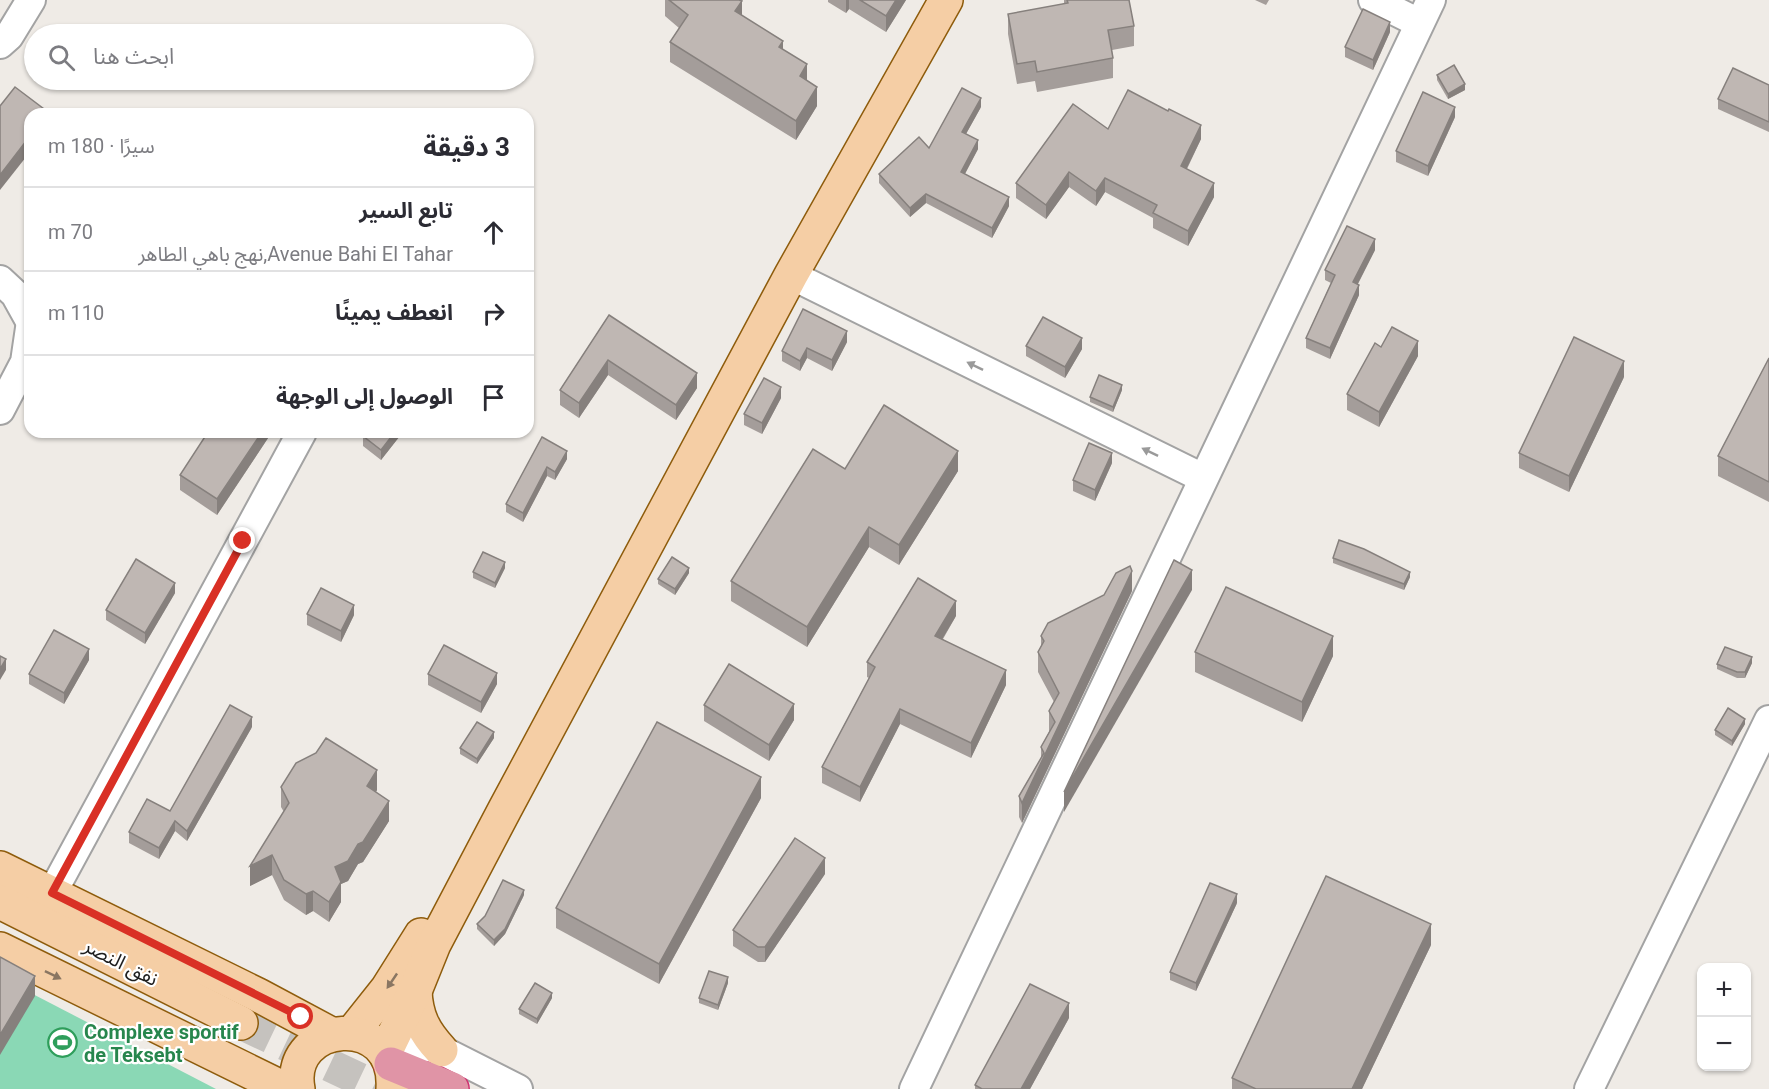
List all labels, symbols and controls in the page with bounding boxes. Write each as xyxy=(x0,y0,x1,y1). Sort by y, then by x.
search box xyxy=(24,24,534,90)
icon: search xyxy=(45,41,78,74)
text: ابحث هنا xyxy=(93,44,174,69)
text: 3 دقيقة xyxy=(423,132,510,162)
text: سيرًا · 180 m xyxy=(48,134,155,158)
text: تابع السير xyxy=(359,198,453,223)
icon: ahead xyxy=(477,216,510,249)
text: 70 m xyxy=(48,220,93,244)
text: Avenue Bahi El Tahar,نهج باهي الطاهر xyxy=(138,242,453,266)
icon: right xyxy=(477,297,510,330)
text: انعطف يمينًا xyxy=(335,300,453,325)
text: 110 m xyxy=(48,301,104,325)
one-way arrow xyxy=(967,361,984,370)
icon: arrive xyxy=(477,381,510,414)
text: الوصول إلى الوجهة xyxy=(276,384,453,409)
one-way arrow xyxy=(1142,447,1159,457)
route end xyxy=(229,527,255,553)
street label: نفق النصر xyxy=(79,933,162,992)
map controls xyxy=(1697,963,1751,1071)
button: + xyxy=(1697,963,1751,1017)
one-way arrow xyxy=(44,970,61,979)
one-way arrow xyxy=(386,972,398,988)
route start xyxy=(287,1003,313,1029)
button: − xyxy=(1697,1017,1751,1071)
place label: Complexe sportif de Teksebt xyxy=(84,1020,239,1067)
sports icon: Complexe sportif de Teksebt xyxy=(47,1027,79,1059)

